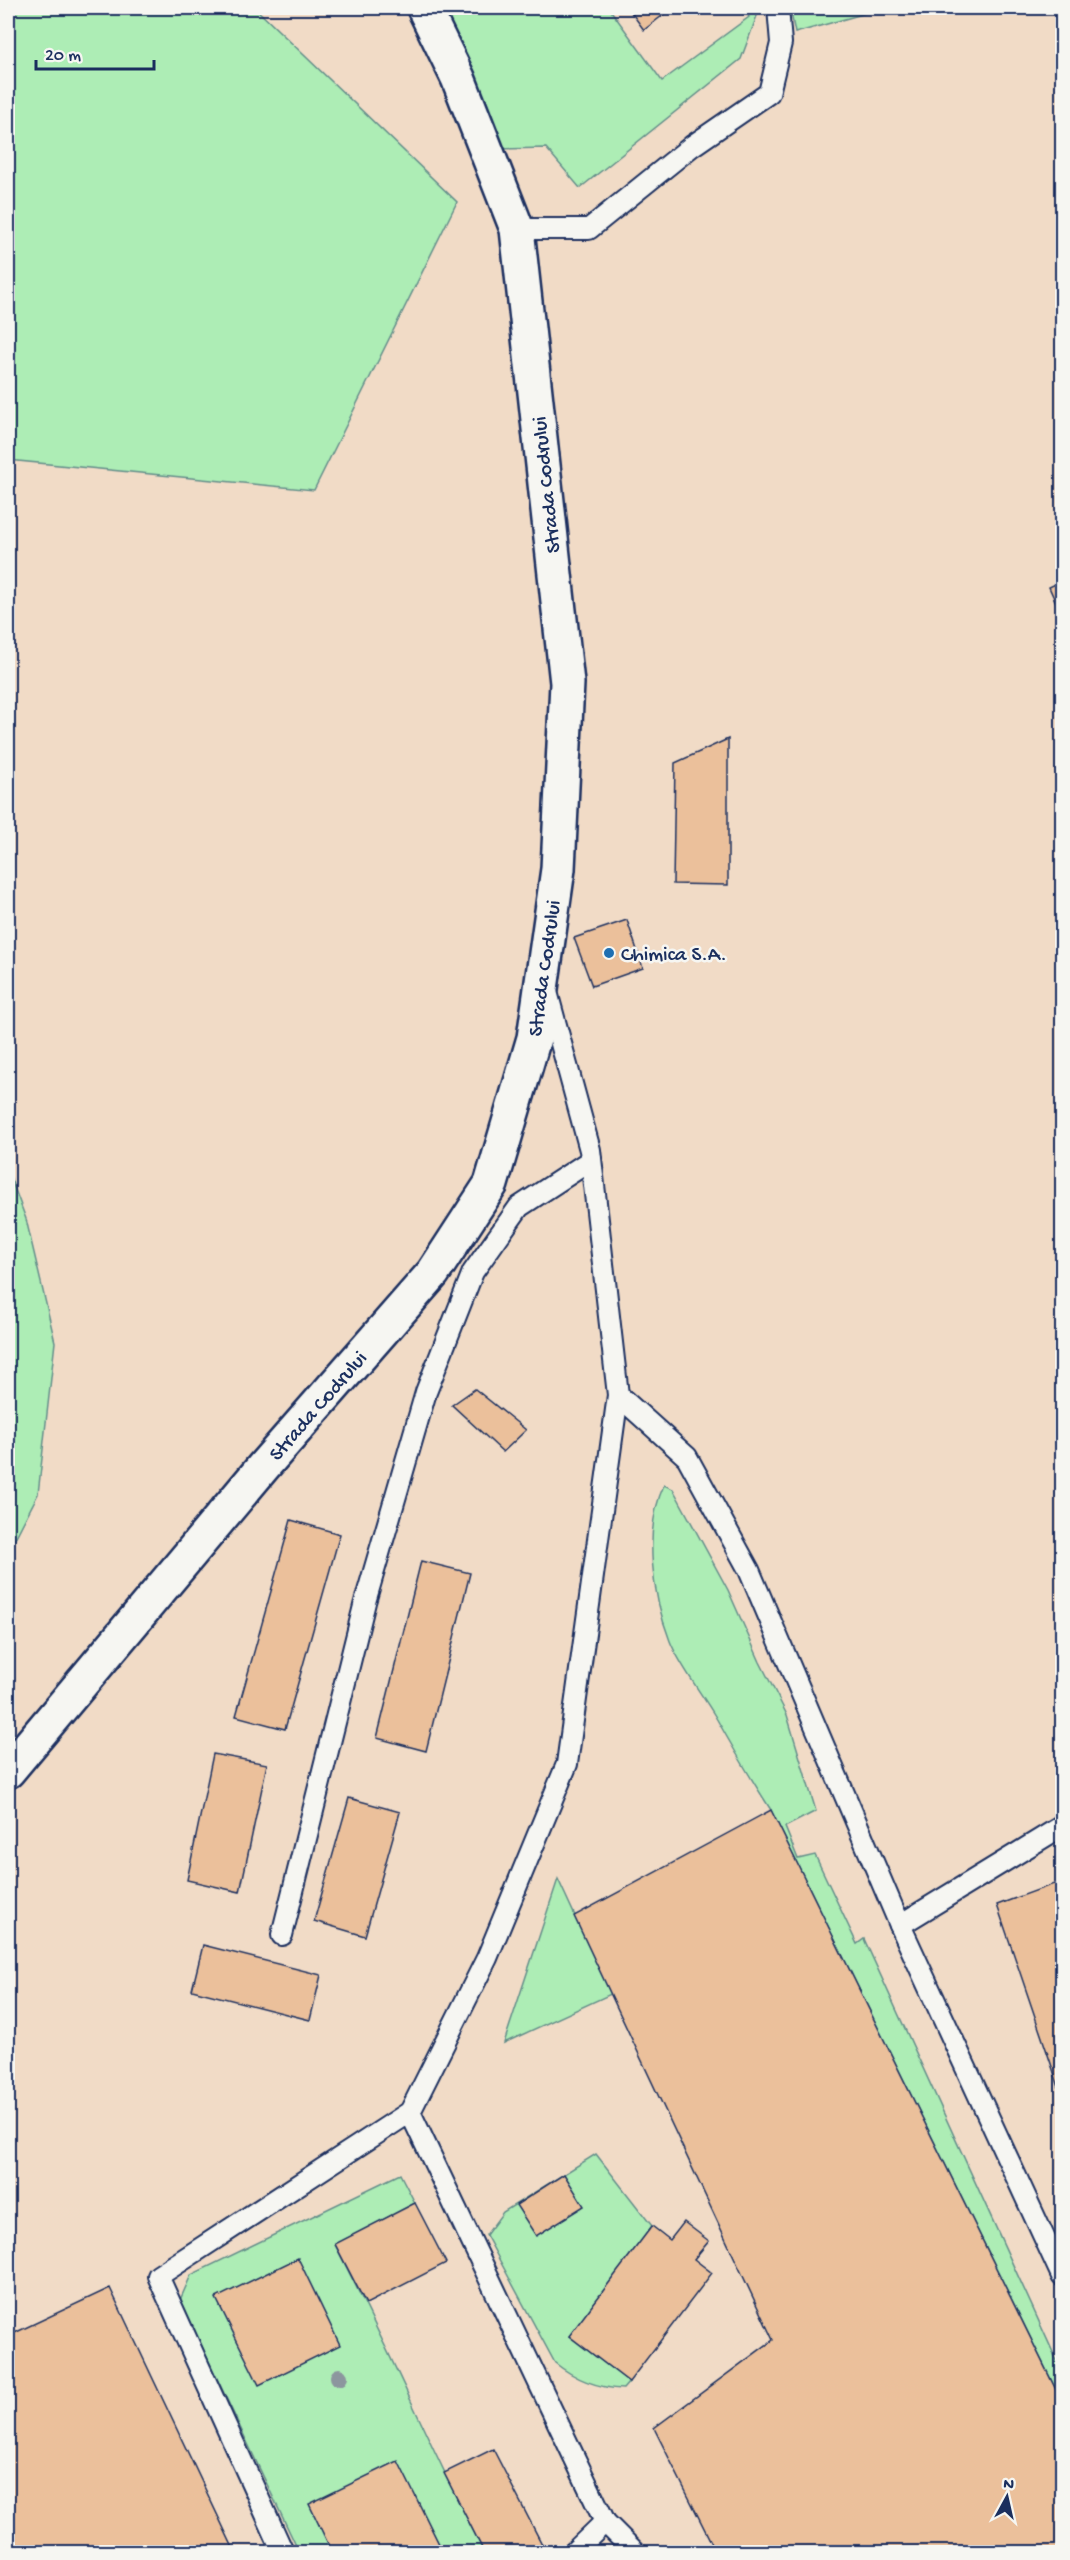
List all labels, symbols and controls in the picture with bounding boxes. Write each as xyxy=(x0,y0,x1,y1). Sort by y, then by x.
scale bar xyxy=(36,33,154,71)
text: 20 m xyxy=(45,46,81,67)
street label: Strada Codrului xyxy=(529,415,568,554)
street label: Strada Codrului xyxy=(525,899,568,1038)
place label: Chimica S.A. xyxy=(621,944,727,969)
marker: Chimica S.A. xyxy=(602,946,616,960)
street label: Strada Codrului xyxy=(265,1347,374,1467)
north arrow xyxy=(977,2467,1037,2527)
text: N xyxy=(1002,2475,1016,2496)

